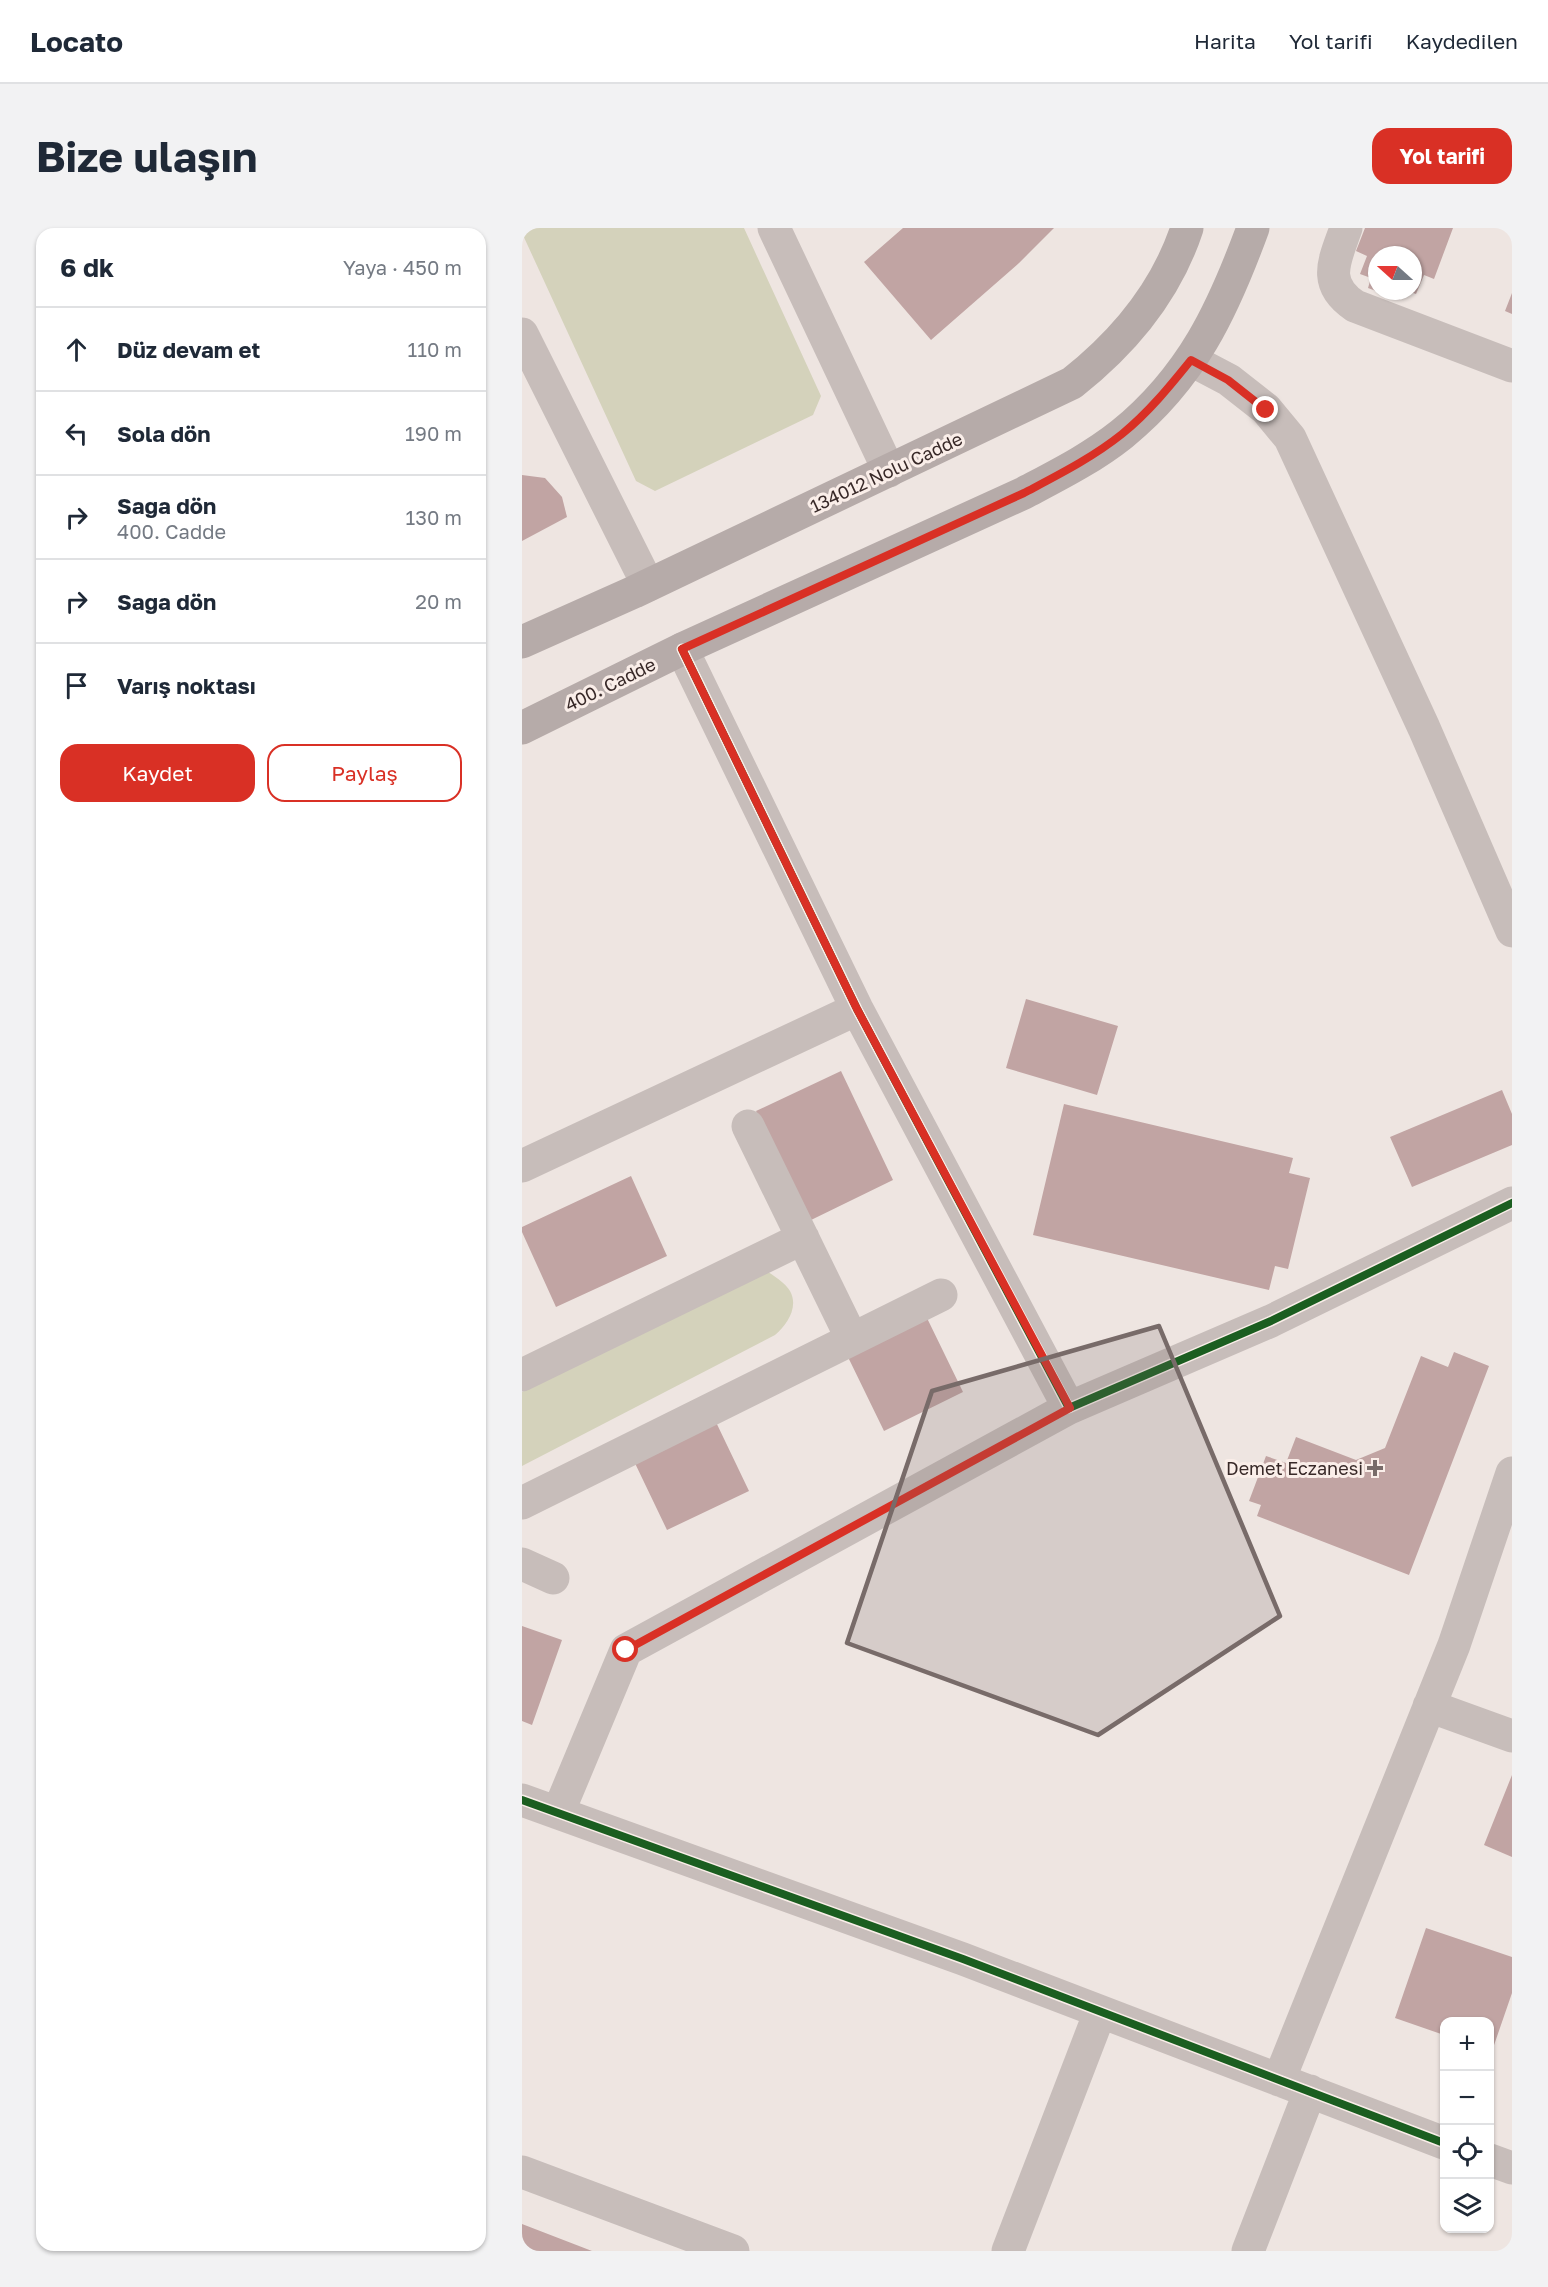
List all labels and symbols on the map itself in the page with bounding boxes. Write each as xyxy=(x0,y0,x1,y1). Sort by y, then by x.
north arrow xyxy=(1368,246,1422,300)
route end xyxy=(1252,396,1278,422)
street label: 134012 Nolu Cadde xyxy=(806,427,966,517)
street label: 400. Cadde xyxy=(561,653,659,715)
place label: Demet Eczanesi xyxy=(1226,1457,1363,1479)
marker: Demet Eczanesi xyxy=(1368,1461,1382,1475)
route start xyxy=(612,1636,638,1662)

